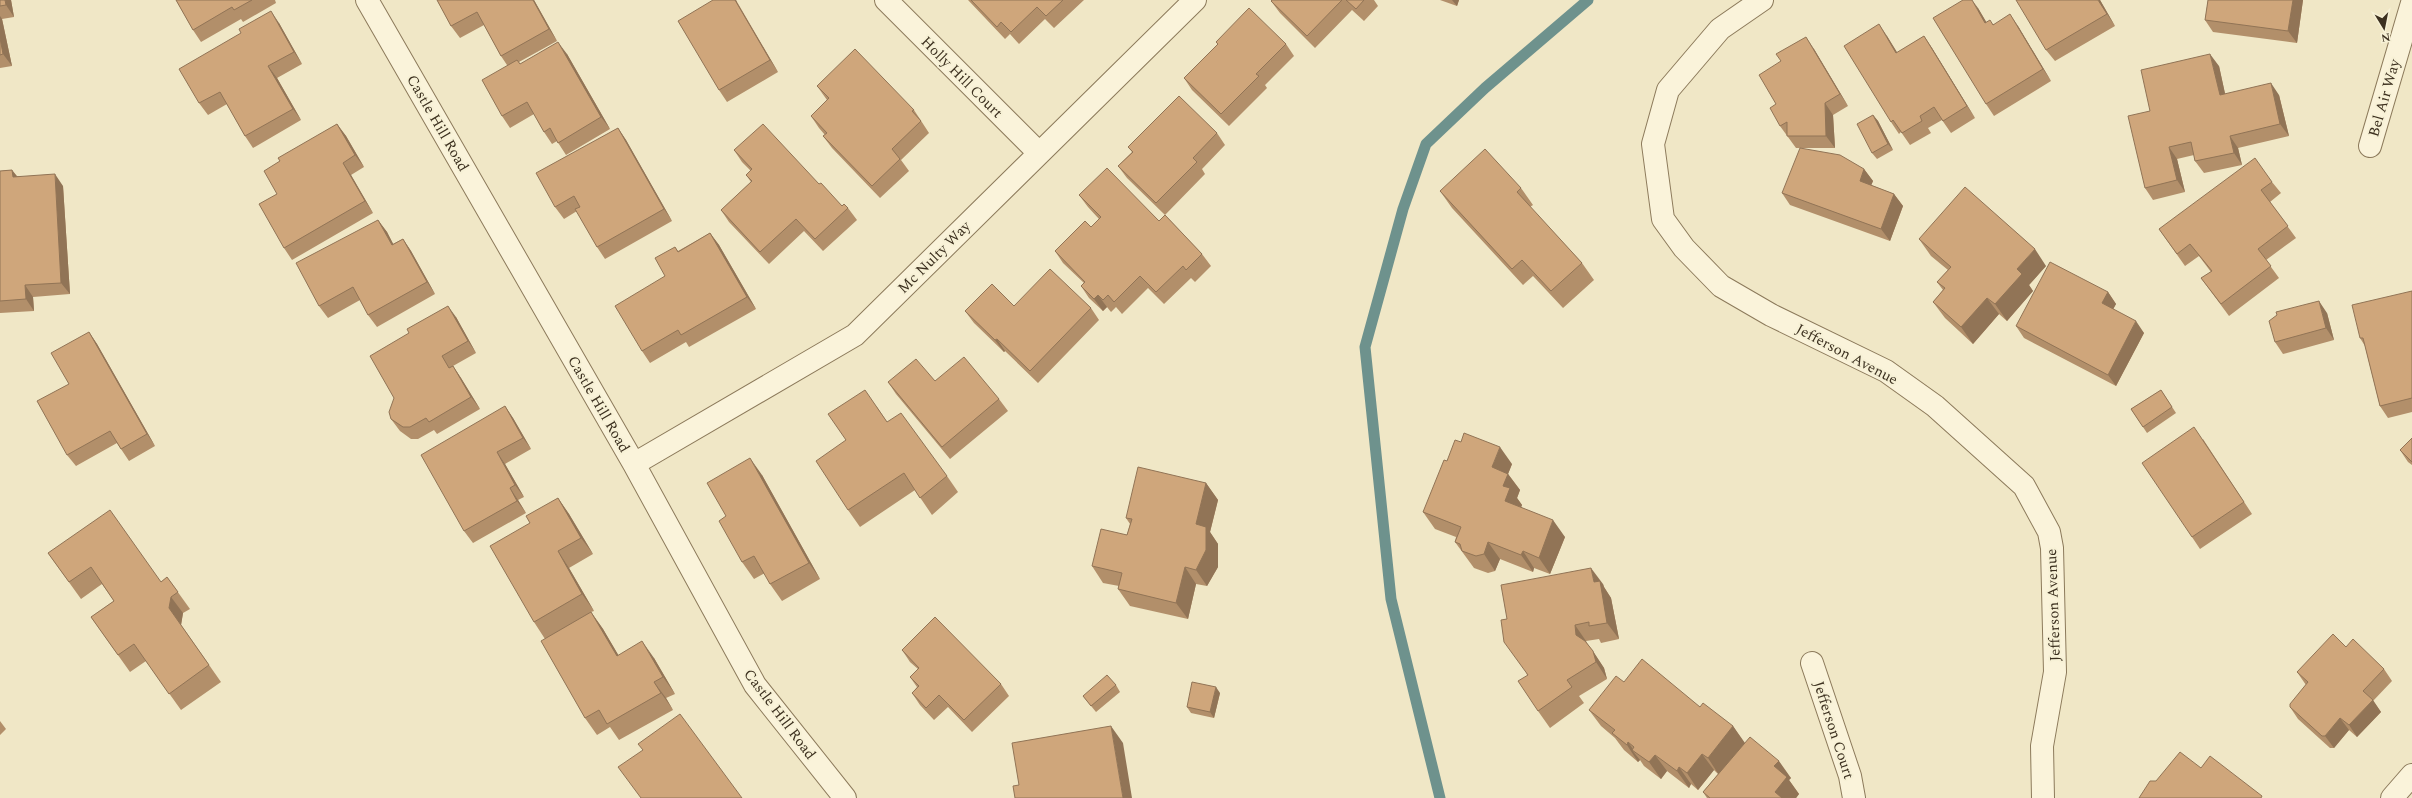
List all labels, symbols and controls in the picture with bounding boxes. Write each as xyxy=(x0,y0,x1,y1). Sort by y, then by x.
north arrow xyxy=(2364,8,2404,48)
text: N xyxy=(2380,28,2392,47)
street label: Holly Hill Court xyxy=(915,31,1008,124)
street label: Bel Air Way xyxy=(2362,56,2407,140)
street label: Castle Hill Road xyxy=(400,71,475,176)
street label: Mc Nulty Way xyxy=(893,215,977,299)
street label: Jefferson Avenue xyxy=(1792,318,1902,391)
street label: Castle Hill Road xyxy=(561,352,636,457)
street label: Jefferson Avenue xyxy=(2040,548,2067,662)
street label: Castle Hill Road xyxy=(738,664,821,765)
street label: Jefferson Court xyxy=(1807,678,1860,782)

